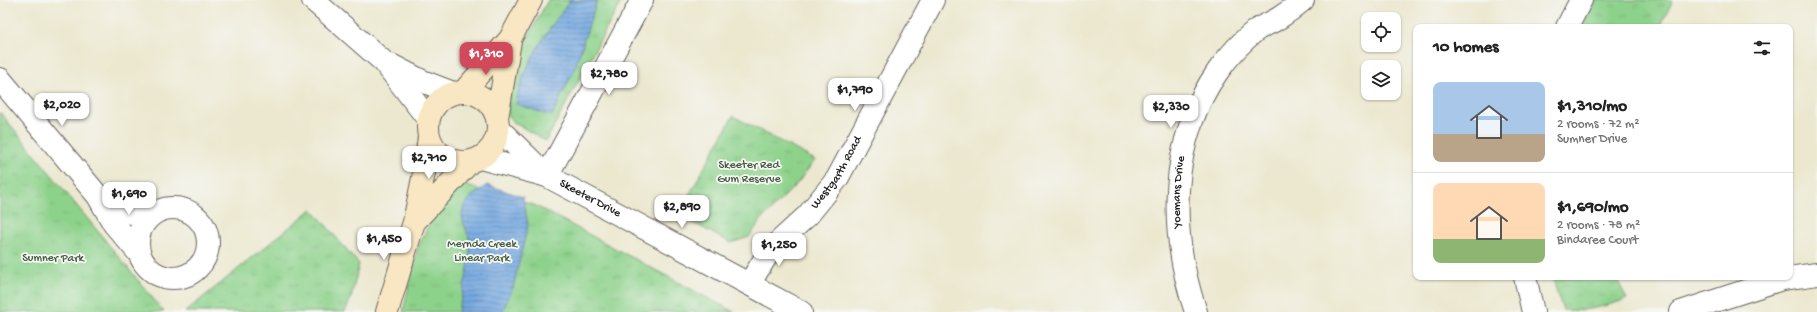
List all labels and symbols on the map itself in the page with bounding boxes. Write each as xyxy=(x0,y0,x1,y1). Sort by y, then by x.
pin: $1,310 xyxy=(453,42,519,76)
pin: $2,780 xyxy=(576,62,642,96)
pin: $1,790 xyxy=(822,78,888,112)
pin: $2,020 xyxy=(29,93,95,127)
pin: $2,330 xyxy=(1138,95,1204,129)
street label: Westgarth Road xyxy=(808,133,866,212)
pin: $2,710 xyxy=(396,146,462,180)
street label: Yoemans Drive xyxy=(1171,154,1189,230)
park label: Skeeter Red Gum Reserve xyxy=(717,159,781,187)
street label: Skeeter Drive xyxy=(557,177,624,221)
pin: $1,690 xyxy=(96,182,162,216)
pin: $2,890 xyxy=(649,195,715,229)
pin: $1,450 xyxy=(351,227,417,261)
pin: $1,250 xyxy=(746,233,812,267)
park label: Mernda Creek Linear Park xyxy=(447,238,518,266)
park label: Sumner Park xyxy=(22,252,85,266)

